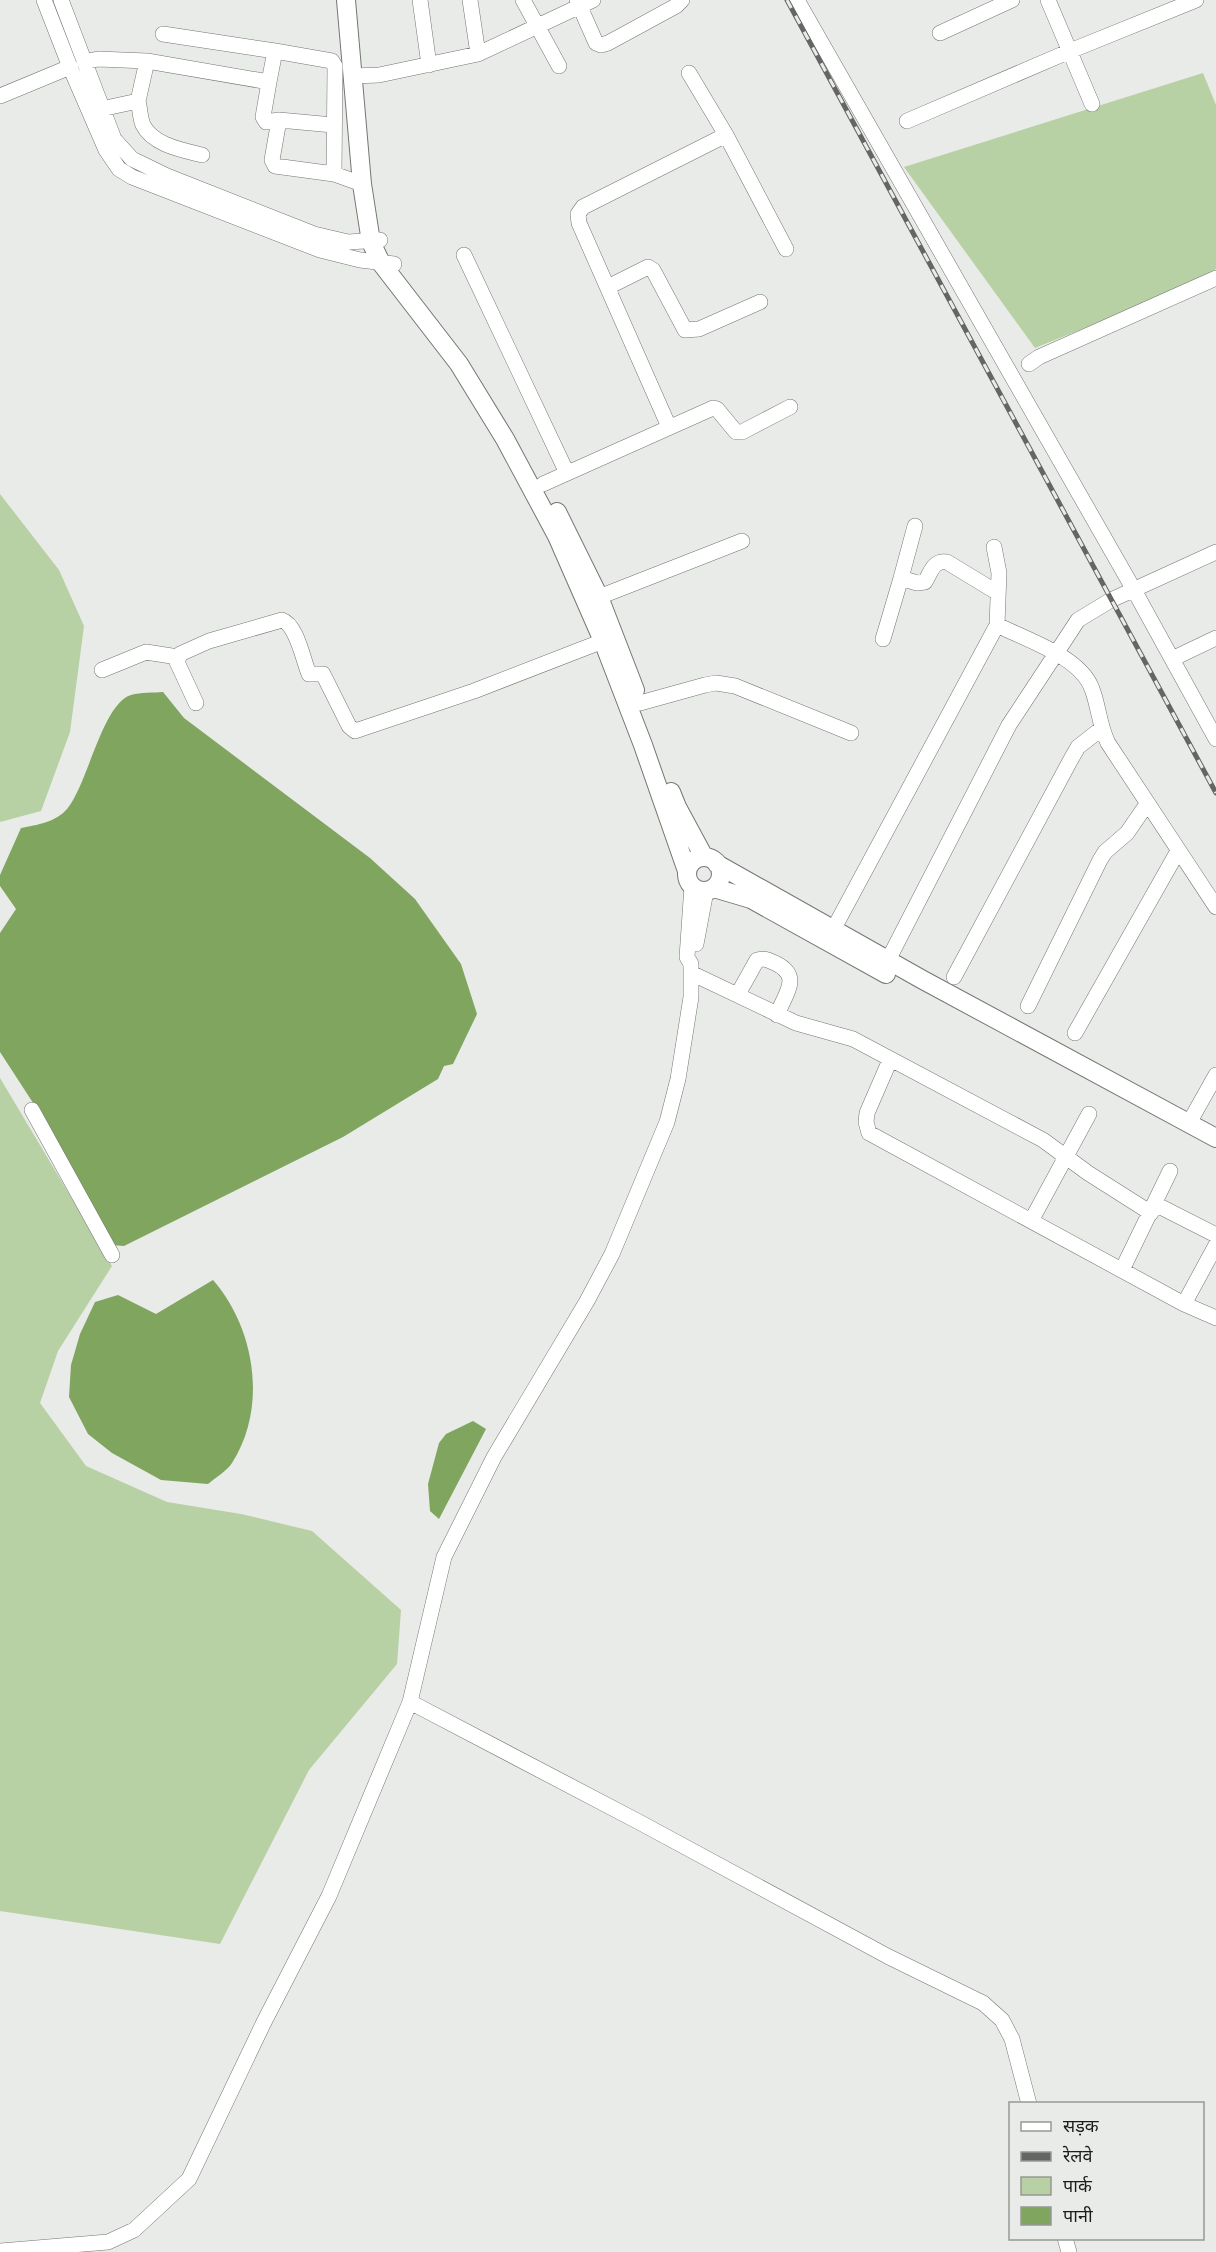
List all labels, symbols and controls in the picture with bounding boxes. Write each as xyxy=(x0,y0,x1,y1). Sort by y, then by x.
legend xyxy=(1009,2102,1204,2240)
text: सड़क xyxy=(1063,2114,1100,2137)
text: रेलवे xyxy=(1062,2144,1094,2167)
text: पार्क xyxy=(1063,2174,1093,2197)
text: पानी xyxy=(1063,2204,1093,2227)

